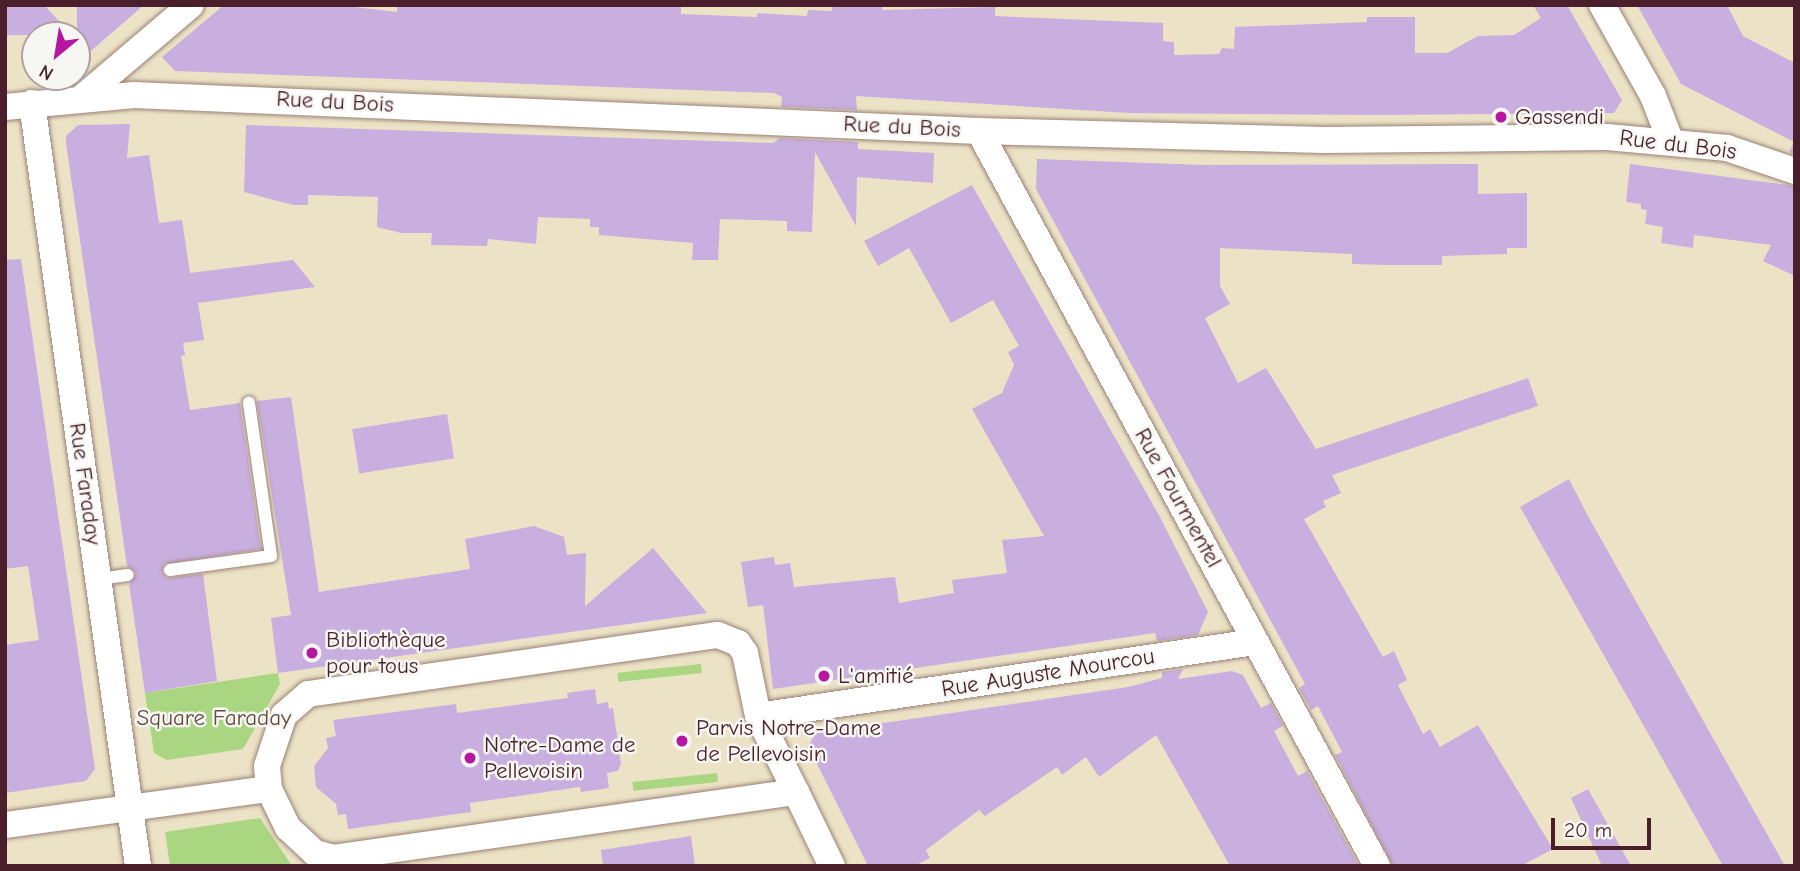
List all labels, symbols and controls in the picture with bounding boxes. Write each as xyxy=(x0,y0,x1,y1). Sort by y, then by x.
north arrow xyxy=(21,21,91,91)
text: N xyxy=(36,60,57,85)
street label: Rue du Bois xyxy=(276,85,394,119)
place label: Gassendi xyxy=(1515,103,1604,131)
marker: Gassendi xyxy=(1493,109,1509,125)
street label: Rue du Bois xyxy=(843,110,961,144)
street label: Rue du Bois xyxy=(1618,124,1738,166)
street label: Rue Faraday xyxy=(63,421,107,547)
street label: Rue Fourmentel xyxy=(1128,423,1228,573)
place label: Bibliothèque pour tous xyxy=(326,626,446,680)
street label: Rue Auguste Mourcou xyxy=(940,643,1156,703)
marker: Bibliothèque pour tous xyxy=(304,645,320,661)
place label: L'amitié xyxy=(838,662,913,690)
marker: L'amitié xyxy=(816,668,832,684)
park label: Square Faraday xyxy=(137,704,291,732)
place label: Parvis Notre-Dame de Pellevoisin xyxy=(696,714,881,768)
place label: Notre-Dame de Pellevoisin xyxy=(484,731,635,785)
marker: Parvis Notre-Dame de Pellevoisin xyxy=(674,733,690,749)
marker: Notre-Dame de Pellevoisin xyxy=(462,750,478,766)
scale bar xyxy=(1555,804,1655,848)
text: 20 m xyxy=(1564,818,1612,842)

